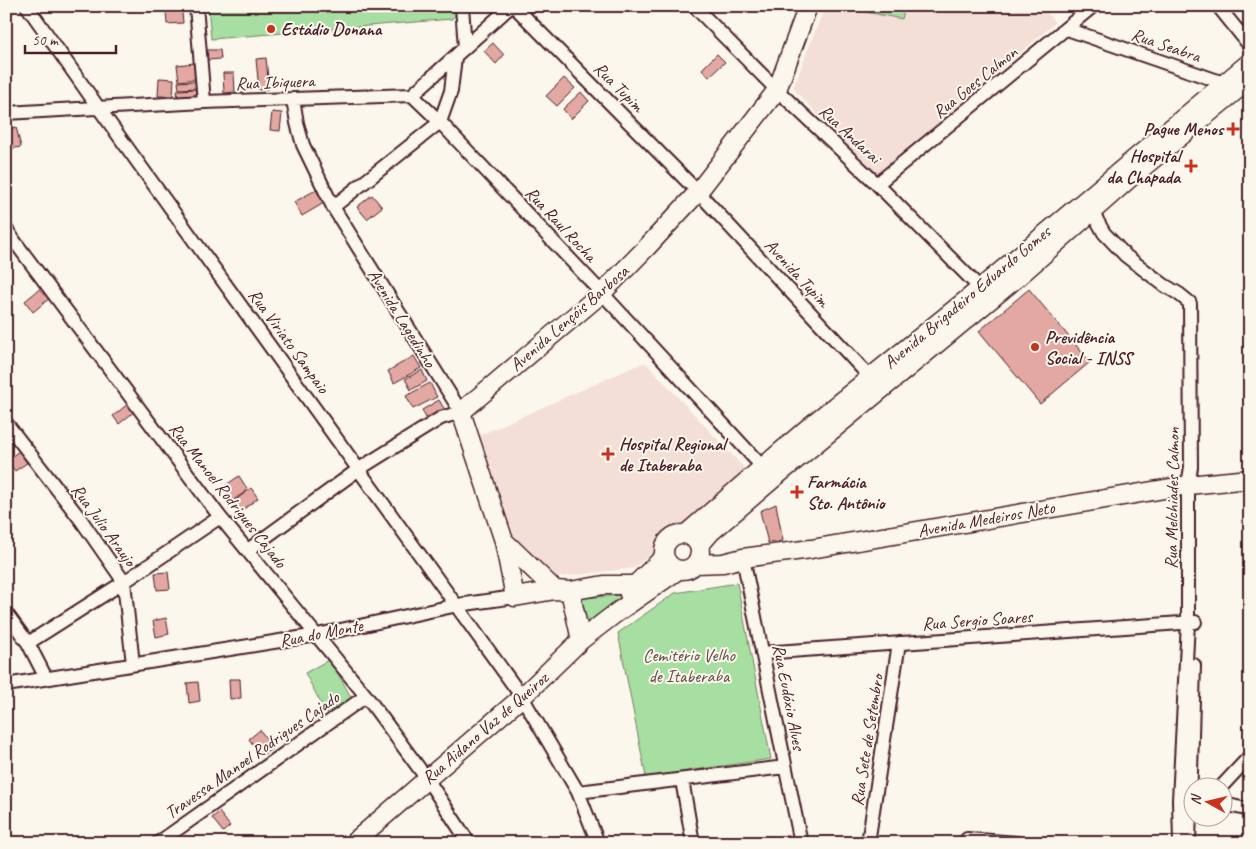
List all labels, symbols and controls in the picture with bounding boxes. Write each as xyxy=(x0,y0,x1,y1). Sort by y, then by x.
place label: Estádio Donana xyxy=(281,18,383,40)
scale bar xyxy=(25,22,116,54)
marker: Estádio Donana xyxy=(265,23,277,35)
street label: Rua Seabra xyxy=(1129,23,1205,68)
text: 50 m xyxy=(32,31,59,50)
street label: Rua Goes Calmon xyxy=(928,41,1022,123)
street label: Rua Tupim xyxy=(589,57,649,117)
street label: Rua Ibiquera xyxy=(235,70,317,94)
street label: Rua Andarai xyxy=(815,100,887,170)
place label: Pague Menos xyxy=(1143,118,1225,140)
marker: Pague Menos xyxy=(1227,123,1239,135)
place label: Hospital da Chapada xyxy=(1106,145,1184,188)
marker: Hospital da Chapada xyxy=(1184,159,1198,173)
street label: Rua Raul Rocha xyxy=(521,182,603,267)
street label: Avenida Brigadeiro Eduardo Gomes xyxy=(879,220,1056,373)
street label: Avenida Tupim xyxy=(760,234,835,312)
street label: Avenida Lençóis Barbosa xyxy=(505,260,634,376)
street label: Avenida Lagedinho xyxy=(363,265,442,373)
street label: Rua Viriato Sampaio xyxy=(244,285,335,399)
place label: Previdência Social - INSS xyxy=(1045,326,1135,369)
marker: Previdência Social - INSS xyxy=(1029,341,1041,353)
street label: Rua Manoel Rodrigues Cajado xyxy=(164,418,293,573)
street label: Rua Melchiades Calmon xyxy=(1160,426,1184,569)
place label: Hospital Regional de Itaberaba xyxy=(619,433,729,476)
marker: Hospital Regional de Itaberaba xyxy=(601,447,615,461)
place label: Farmácia Sto. Antônio xyxy=(807,471,886,514)
street label: Rua Julio Araujo xyxy=(67,480,142,572)
marker: Farmácia Sto. Antônio xyxy=(791,486,803,498)
street label: Avenida Medeiros Neto xyxy=(916,496,1058,542)
street label: Rua Sergio Soares xyxy=(921,605,1035,635)
street label: Rua do Monte xyxy=(277,614,366,652)
street label: Rua Eudóxio Alves xyxy=(768,642,810,754)
park label: Cemitério Velho de Itaberaba xyxy=(643,644,737,687)
street label: Rua Aidano Vaz de Queiroz xyxy=(417,666,554,789)
street label: Rua Sete de Setembro xyxy=(846,671,888,807)
street label: Travessa Manoel Rodrigues Cajado xyxy=(161,685,345,824)
north arrow xyxy=(1184,776,1234,826)
text: N xyxy=(1187,792,1205,806)

